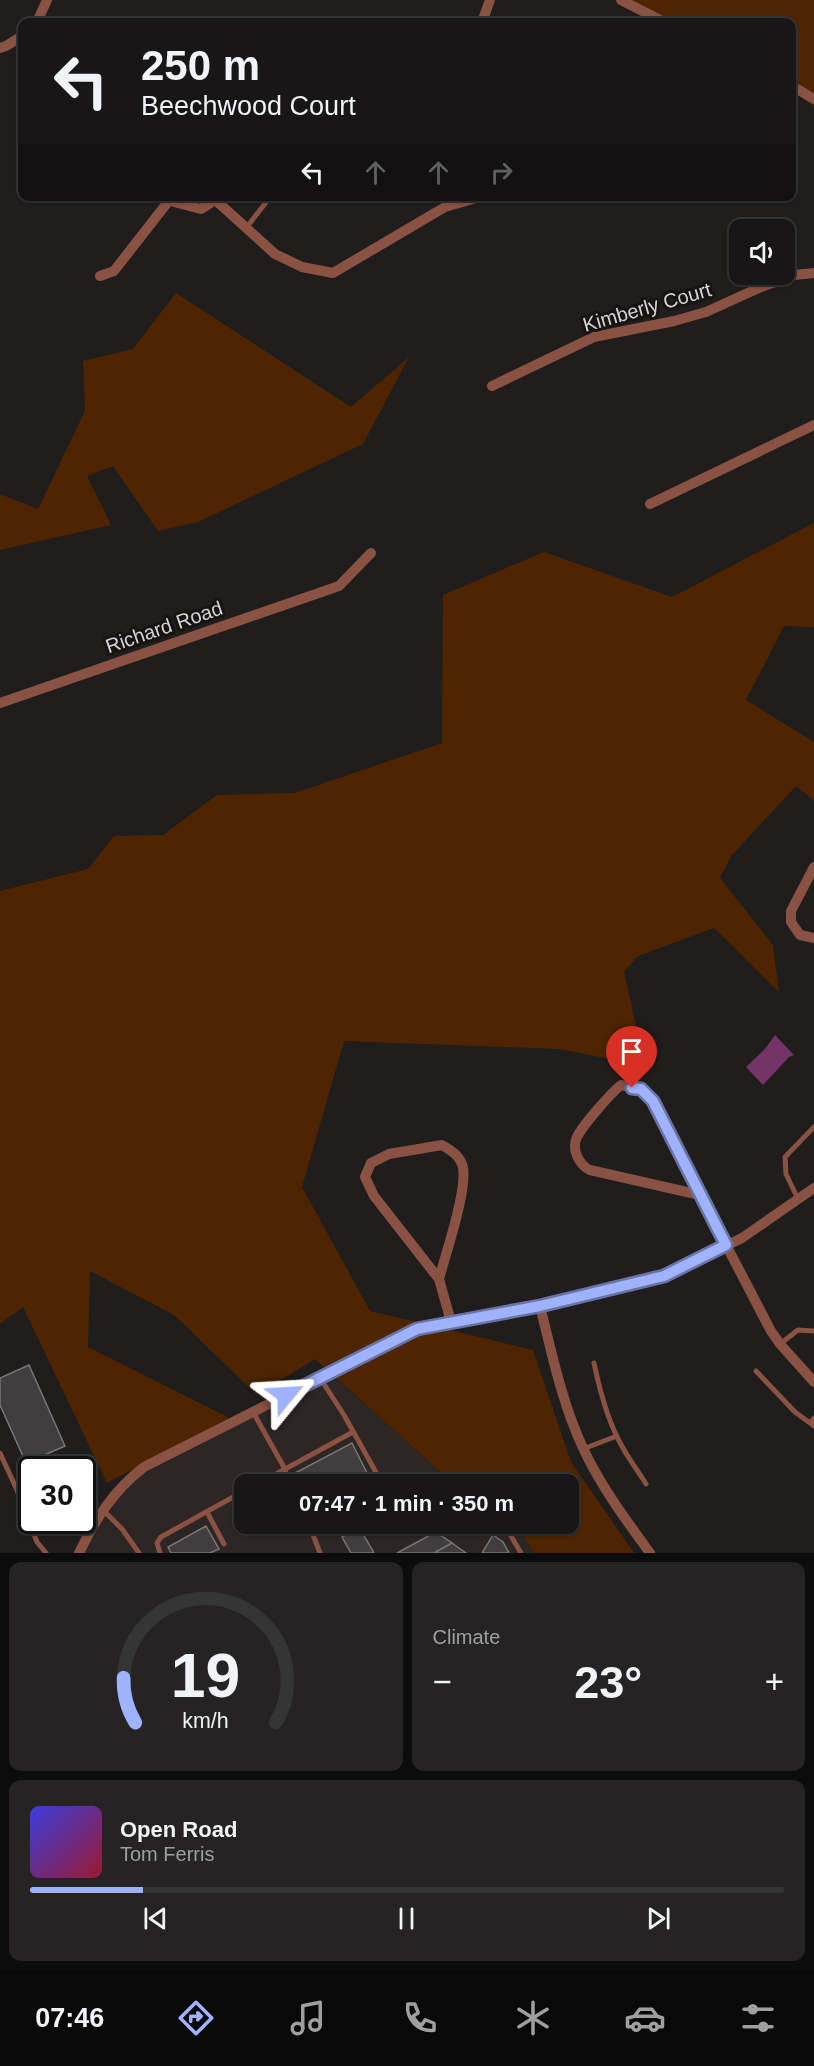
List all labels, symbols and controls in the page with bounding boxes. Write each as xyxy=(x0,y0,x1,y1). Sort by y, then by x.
icon: left xyxy=(42,42,120,120)
text: 250 m xyxy=(141,42,260,89)
text: Beechwood Court xyxy=(141,91,356,121)
icon: left xyxy=(296,156,329,189)
icon: ahead xyxy=(359,156,392,189)
icon: ahead xyxy=(422,156,455,189)
icon: right xyxy=(485,156,518,189)
map controls xyxy=(729,219,795,285)
button: sound xyxy=(729,219,795,285)
street label: Kimberly Court xyxy=(580,278,714,336)
street label: Richard Road xyxy=(103,597,225,657)
pin xyxy=(606,1026,657,1088)
icon: arrive xyxy=(615,1035,648,1068)
position arrow xyxy=(254,1363,318,1427)
speed limit sign: 30 xyxy=(18,1456,96,1534)
text: 07:47 · 1 min · 350 m xyxy=(299,1491,514,1516)
text: Climate xyxy=(433,1626,500,1648)
text: 19 xyxy=(171,1641,240,1710)
text: 23° xyxy=(574,1657,642,1708)
text: − xyxy=(433,1663,452,1700)
text: + xyxy=(765,1663,784,1700)
text: km/h xyxy=(183,1710,229,1734)
text: Open Road xyxy=(120,1817,237,1842)
text: Tom Ferris xyxy=(120,1843,214,1865)
icon: previous xyxy=(139,1902,172,1935)
icon: pause xyxy=(390,1902,423,1935)
icon: next xyxy=(642,1902,675,1935)
icon: directions xyxy=(175,1997,217,2039)
icon: music xyxy=(287,1997,329,2039)
icon: phone xyxy=(399,1997,441,2039)
icon: climate xyxy=(512,1997,554,2039)
icon: car xyxy=(624,1997,666,2039)
icon: filters xyxy=(737,1997,779,2039)
text: 07:46 xyxy=(35,2003,104,2033)

